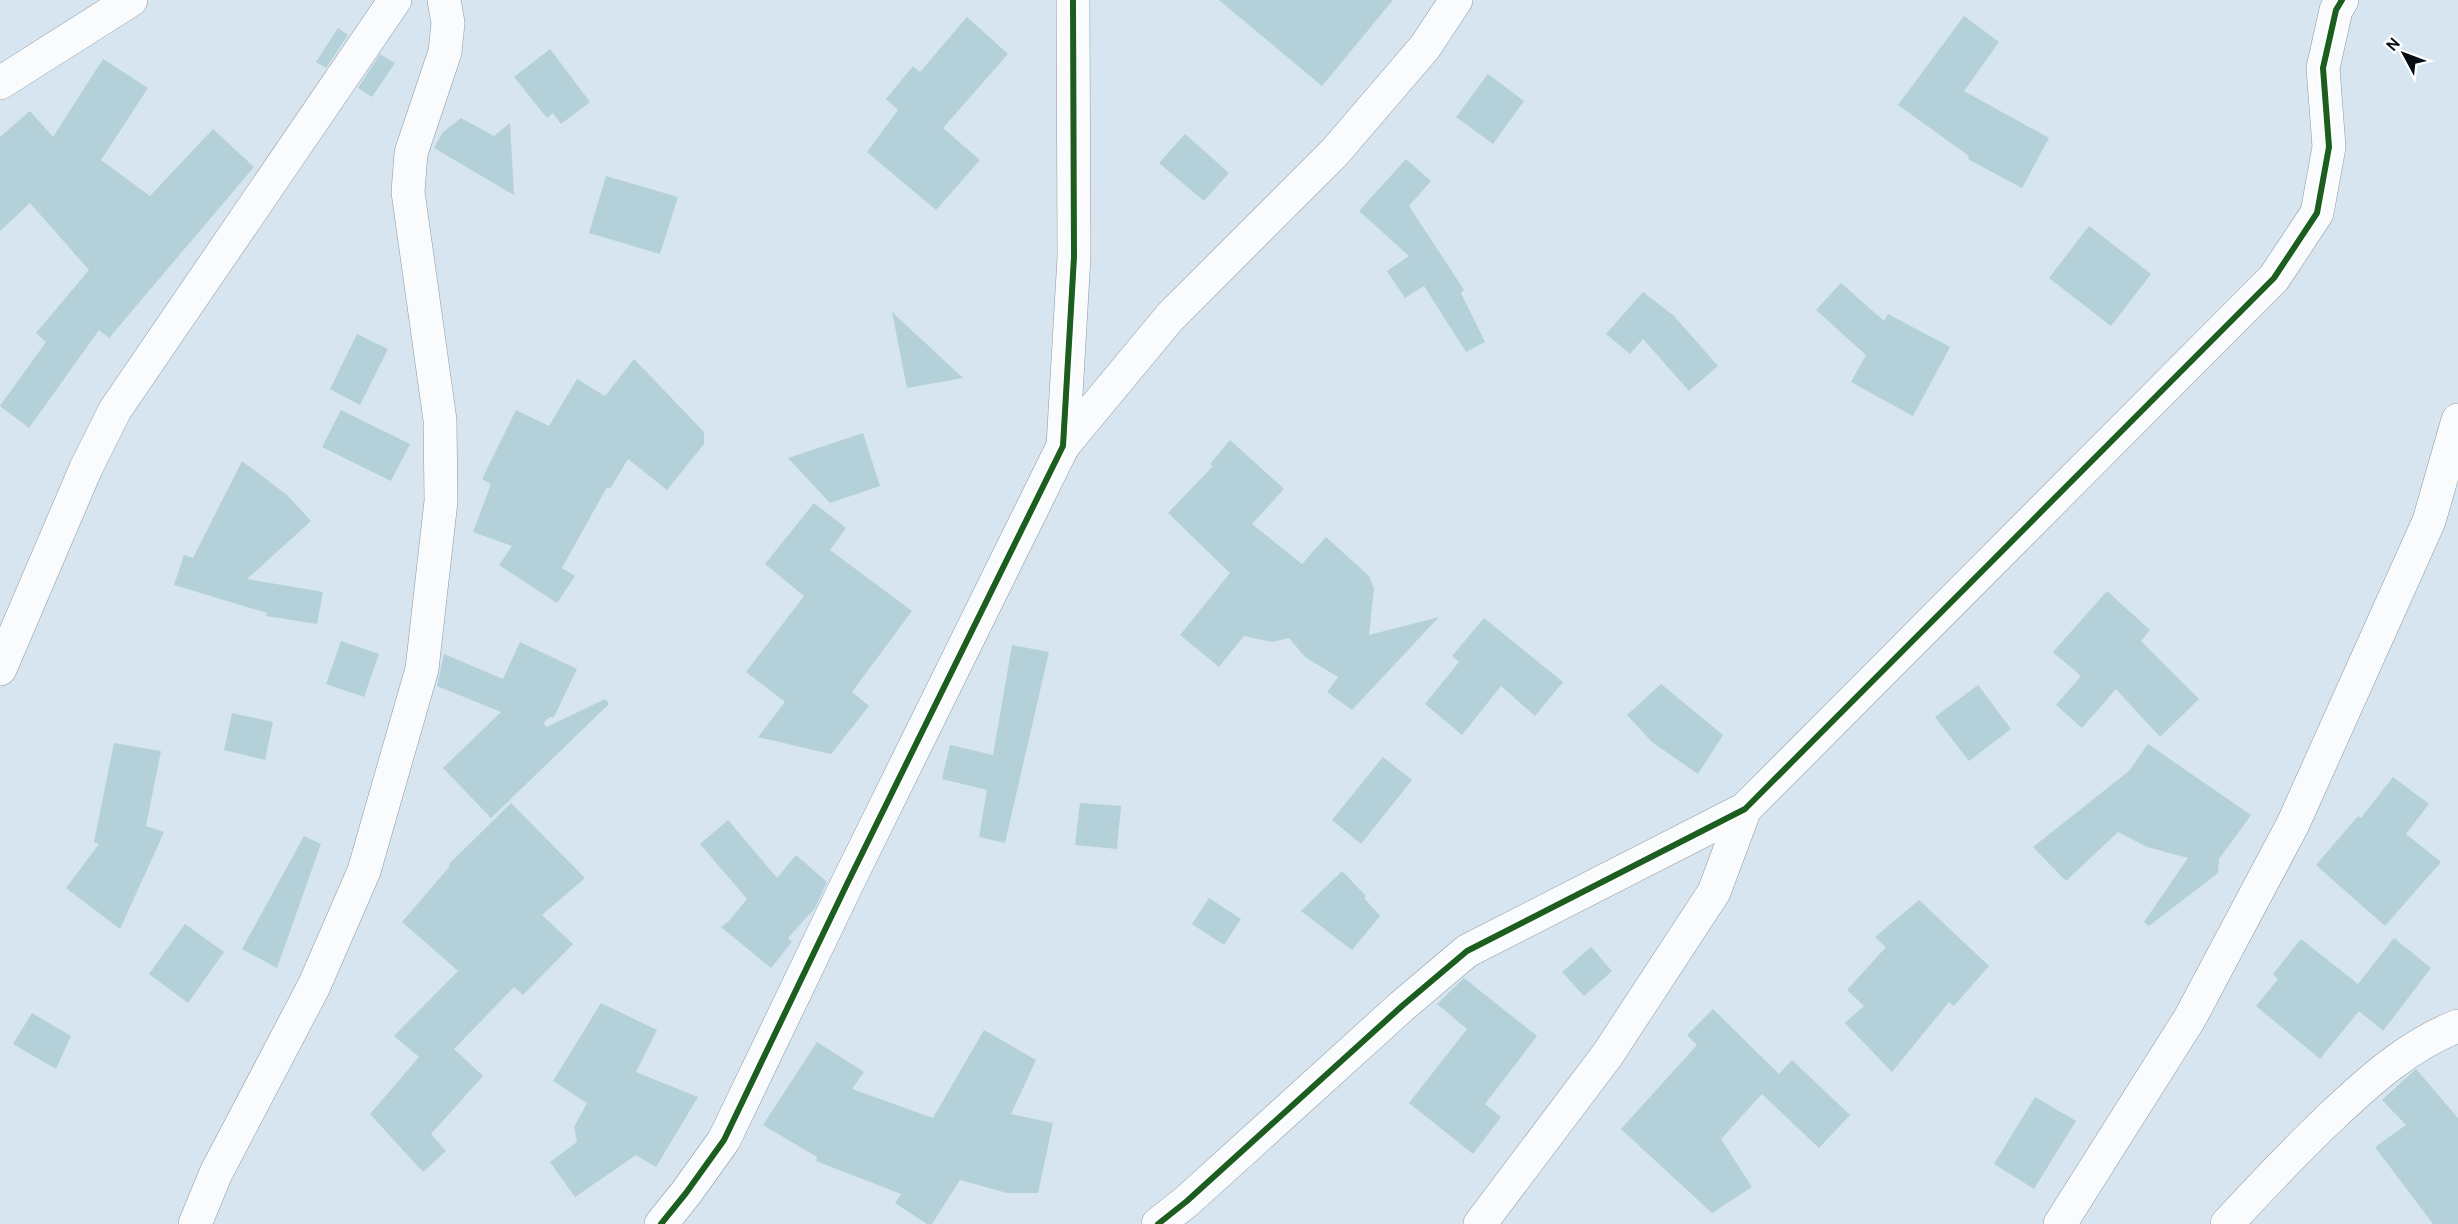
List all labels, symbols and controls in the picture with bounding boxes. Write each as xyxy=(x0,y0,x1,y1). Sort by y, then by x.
north arrow xyxy=(2374,24,2434,84)
text: N xyxy=(2382,34,2404,55)

